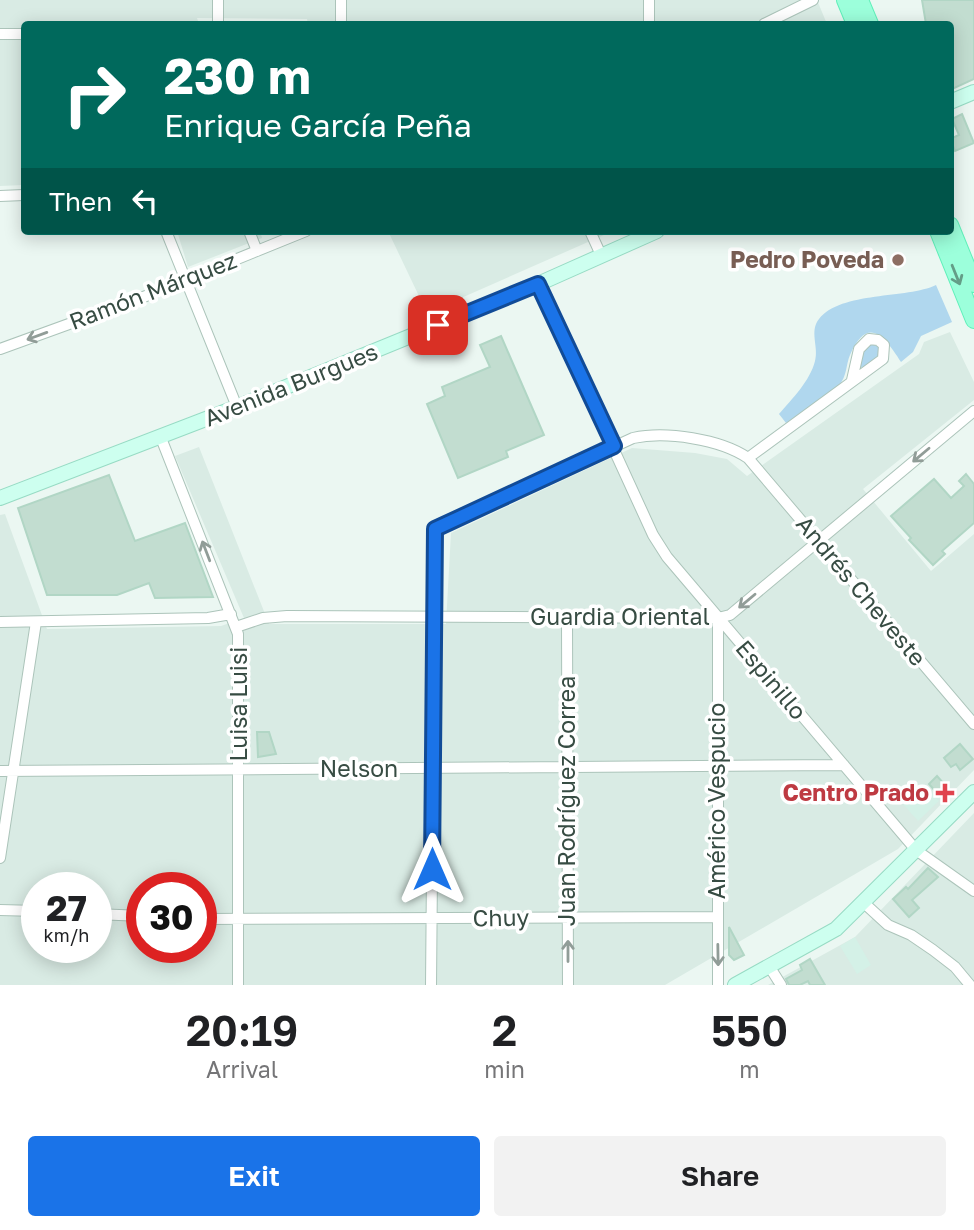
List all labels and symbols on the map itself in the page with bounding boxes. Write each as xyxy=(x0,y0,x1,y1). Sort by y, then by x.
street label: Ramón Márquez xyxy=(65,245,240,335)
place label: Pedro Poveda xyxy=(730,245,884,273)
marker: Pedro Poveda xyxy=(890,252,906,268)
one-way arrow xyxy=(951,264,964,286)
pin xyxy=(408,295,468,355)
one-way arrow xyxy=(26,330,48,343)
street label: Avenida Burgues xyxy=(200,337,381,432)
one-way arrow xyxy=(913,447,931,463)
street label: Andrés Cheveste xyxy=(791,510,933,671)
one-way arrow xyxy=(198,540,211,562)
one-way arrow xyxy=(738,593,756,609)
street label: Guardia Oriental xyxy=(530,602,710,630)
street label: Espinillo xyxy=(730,634,813,725)
street label: Luisa Luisi xyxy=(224,647,252,761)
street label: Juan Rodríguez Correa xyxy=(552,676,580,926)
street label: Américo Vespucio xyxy=(702,703,730,899)
street label: Nelson xyxy=(320,754,398,782)
place label: Centro Prado xyxy=(782,778,929,806)
marker: Centro Prado xyxy=(935,783,955,803)
position arrow xyxy=(395,832,469,906)
speed limit sign: 30 xyxy=(126,872,217,963)
street label: Chuy xyxy=(472,903,530,931)
one-way arrow xyxy=(561,940,575,963)
one-way arrow xyxy=(711,944,724,967)

